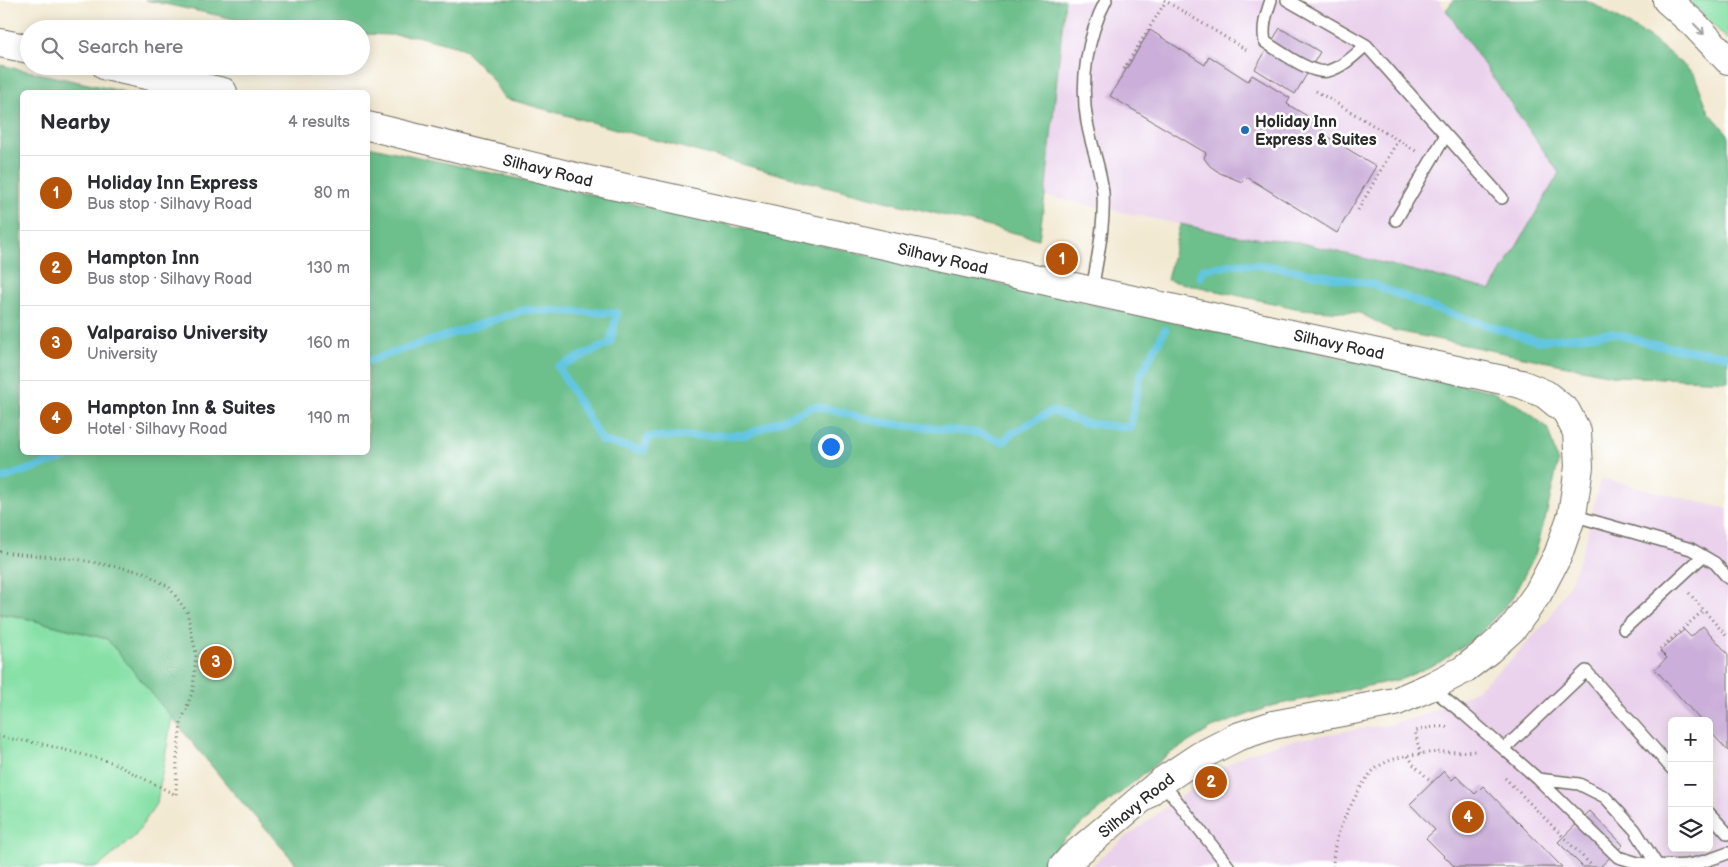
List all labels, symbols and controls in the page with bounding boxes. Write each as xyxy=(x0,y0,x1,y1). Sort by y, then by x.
search box xyxy=(20,20,370,75)
one-way arrow xyxy=(1693,23,1705,36)
icon: search xyxy=(38,34,66,62)
text: Search here xyxy=(78,36,183,59)
text: Nearby xyxy=(40,110,110,135)
text: 4 results xyxy=(288,113,350,132)
place label: Holiday Inn Express & Suites xyxy=(1255,113,1377,150)
marker: Holiday Inn Express & Suites xyxy=(1239,124,1251,136)
street label: Silhavy Road xyxy=(501,151,595,192)
text: Holiday Inn Express xyxy=(87,172,258,195)
text: 1 xyxy=(53,184,59,203)
text: 80 m xyxy=(314,184,350,203)
text: Bus stop · Silhavy Road xyxy=(87,195,252,214)
street label: Silhavy Road xyxy=(896,240,990,279)
pin: 1 xyxy=(1046,240,1078,278)
text: Hampton Inn xyxy=(87,247,199,270)
text: 2 xyxy=(51,259,61,278)
text: 130 m xyxy=(307,259,350,278)
text: Bus stop · Silhavy Road xyxy=(87,270,252,289)
text: Valparaiso University xyxy=(87,322,268,345)
street label: Silhavy Road xyxy=(1292,327,1386,364)
text: 3 xyxy=(51,334,61,353)
text: 160 m xyxy=(307,334,350,353)
text: University xyxy=(87,345,158,364)
text: Hampton Inn & Suites xyxy=(87,397,275,420)
text: 4 xyxy=(51,409,61,428)
text: 190 m xyxy=(308,409,350,428)
text: Hotel · Silhavy Road xyxy=(87,420,227,439)
your location xyxy=(818,434,844,460)
pin: 3 xyxy=(200,643,232,681)
map controls xyxy=(1668,717,1713,852)
button: + xyxy=(1668,717,1713,762)
button: − xyxy=(1668,762,1713,807)
pin: 2 xyxy=(1195,763,1227,801)
street label: Silhavy Road xyxy=(1095,770,1179,843)
pin: 4 xyxy=(1452,798,1484,836)
button: layers xyxy=(1668,807,1713,852)

